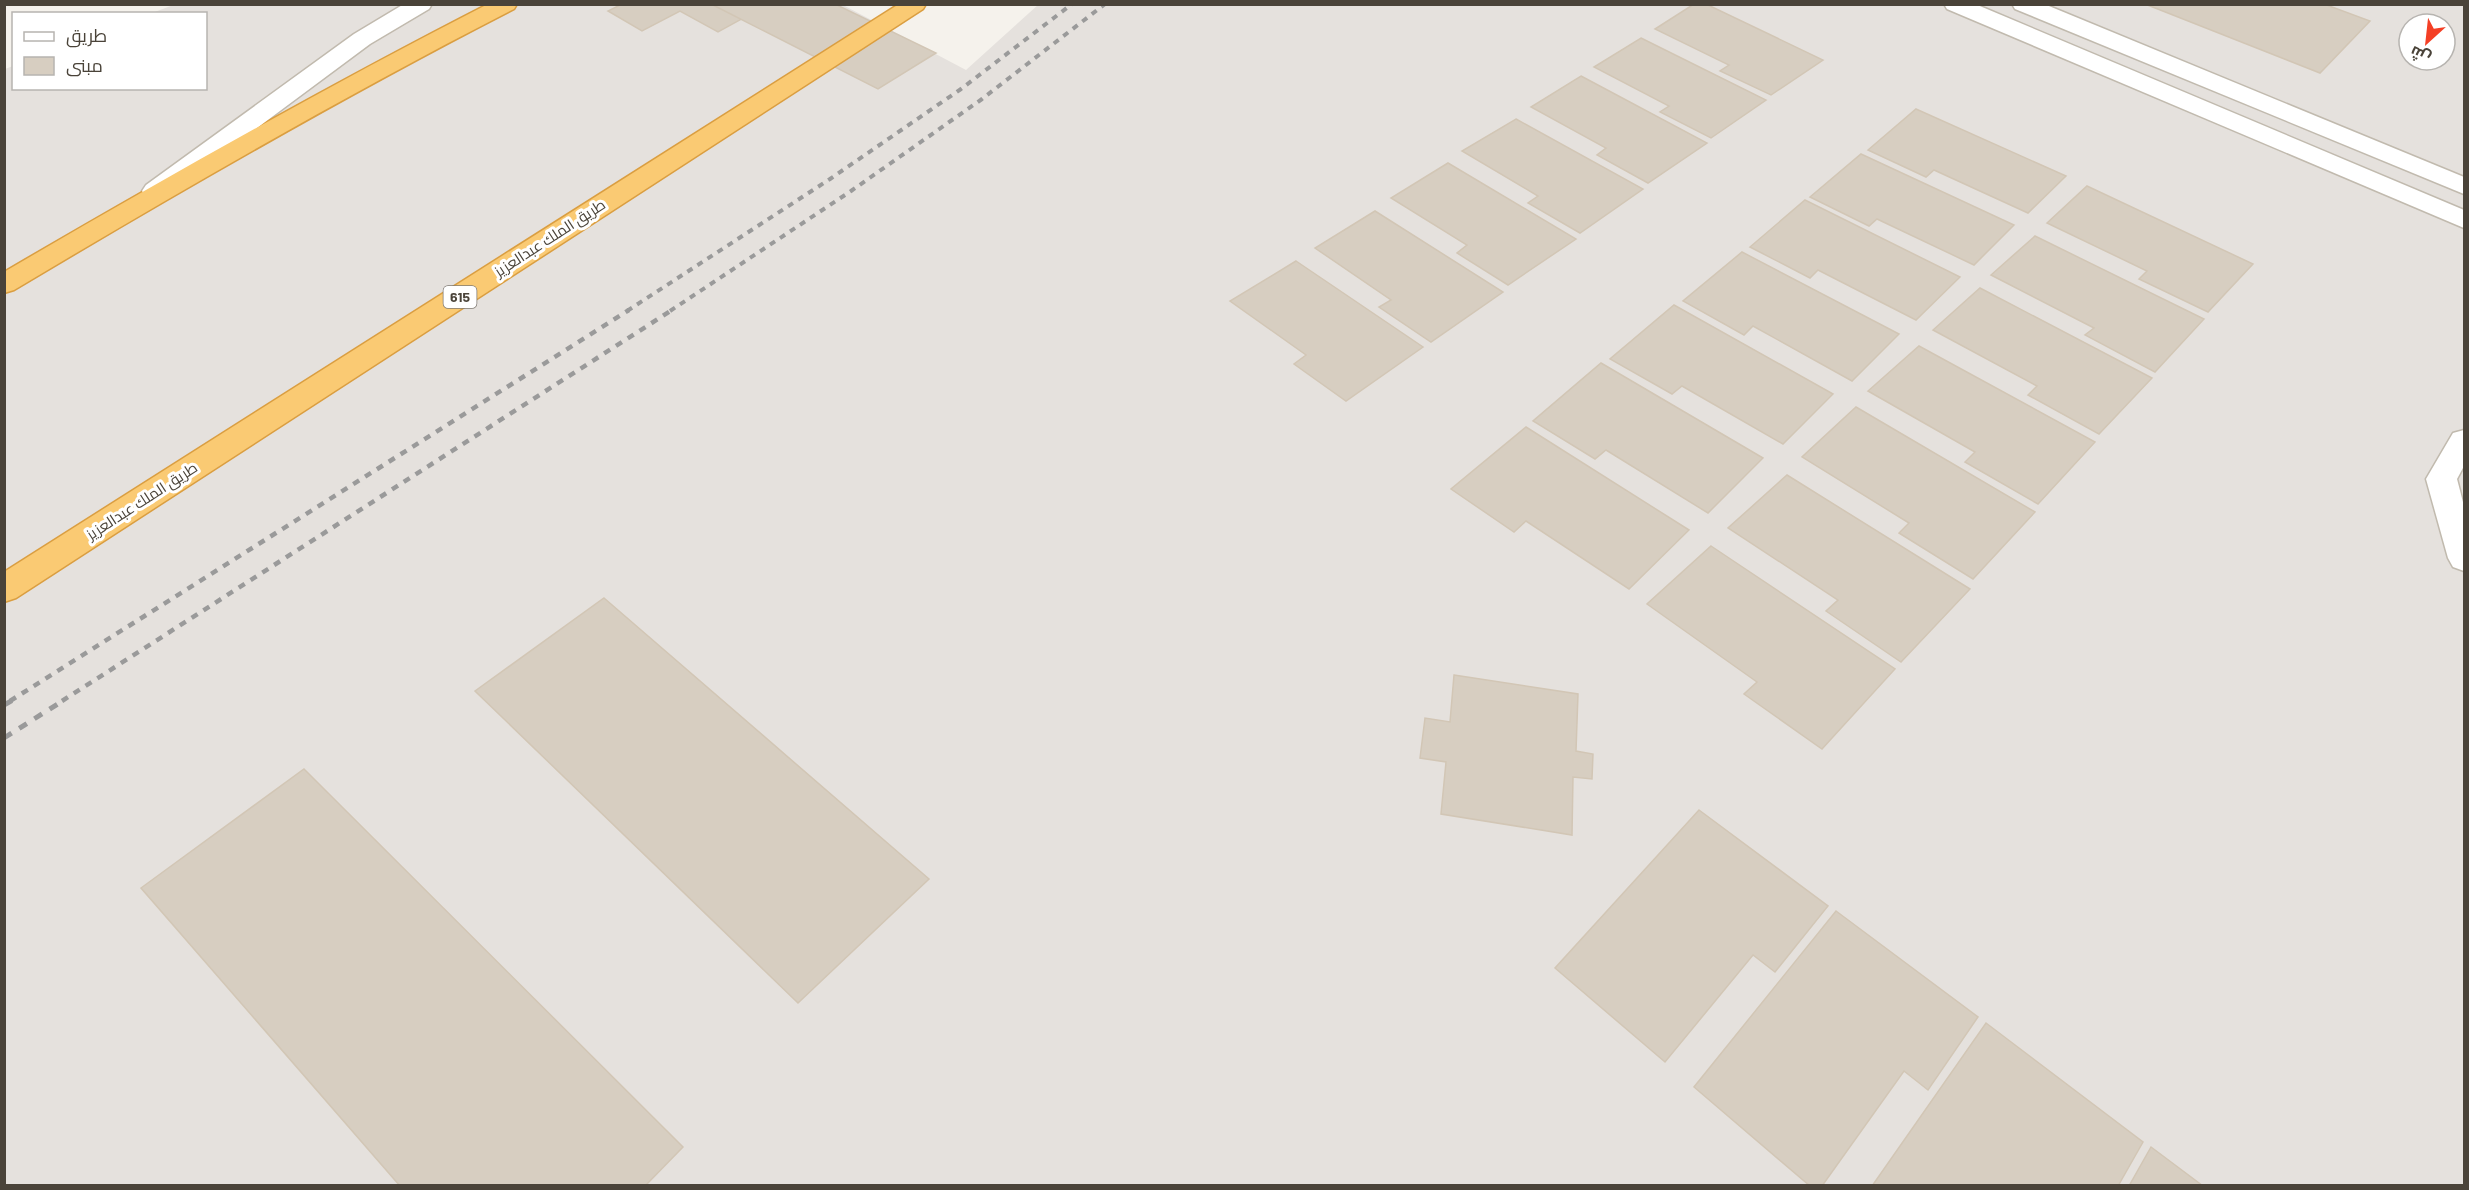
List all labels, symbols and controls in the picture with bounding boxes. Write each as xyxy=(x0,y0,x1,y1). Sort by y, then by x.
legend xyxy=(12,12,207,90)
north arrow xyxy=(2397,12,2457,72)
text: طريق xyxy=(66,24,107,48)
text: ش xyxy=(2407,42,2434,69)
text: مبنى xyxy=(66,54,103,77)
street label: طريق الملك عبدالعزيز xyxy=(490,195,609,282)
road number: 615 xyxy=(444,286,476,308)
street label: طريق الملك عبدالعزيز xyxy=(82,458,201,545)

